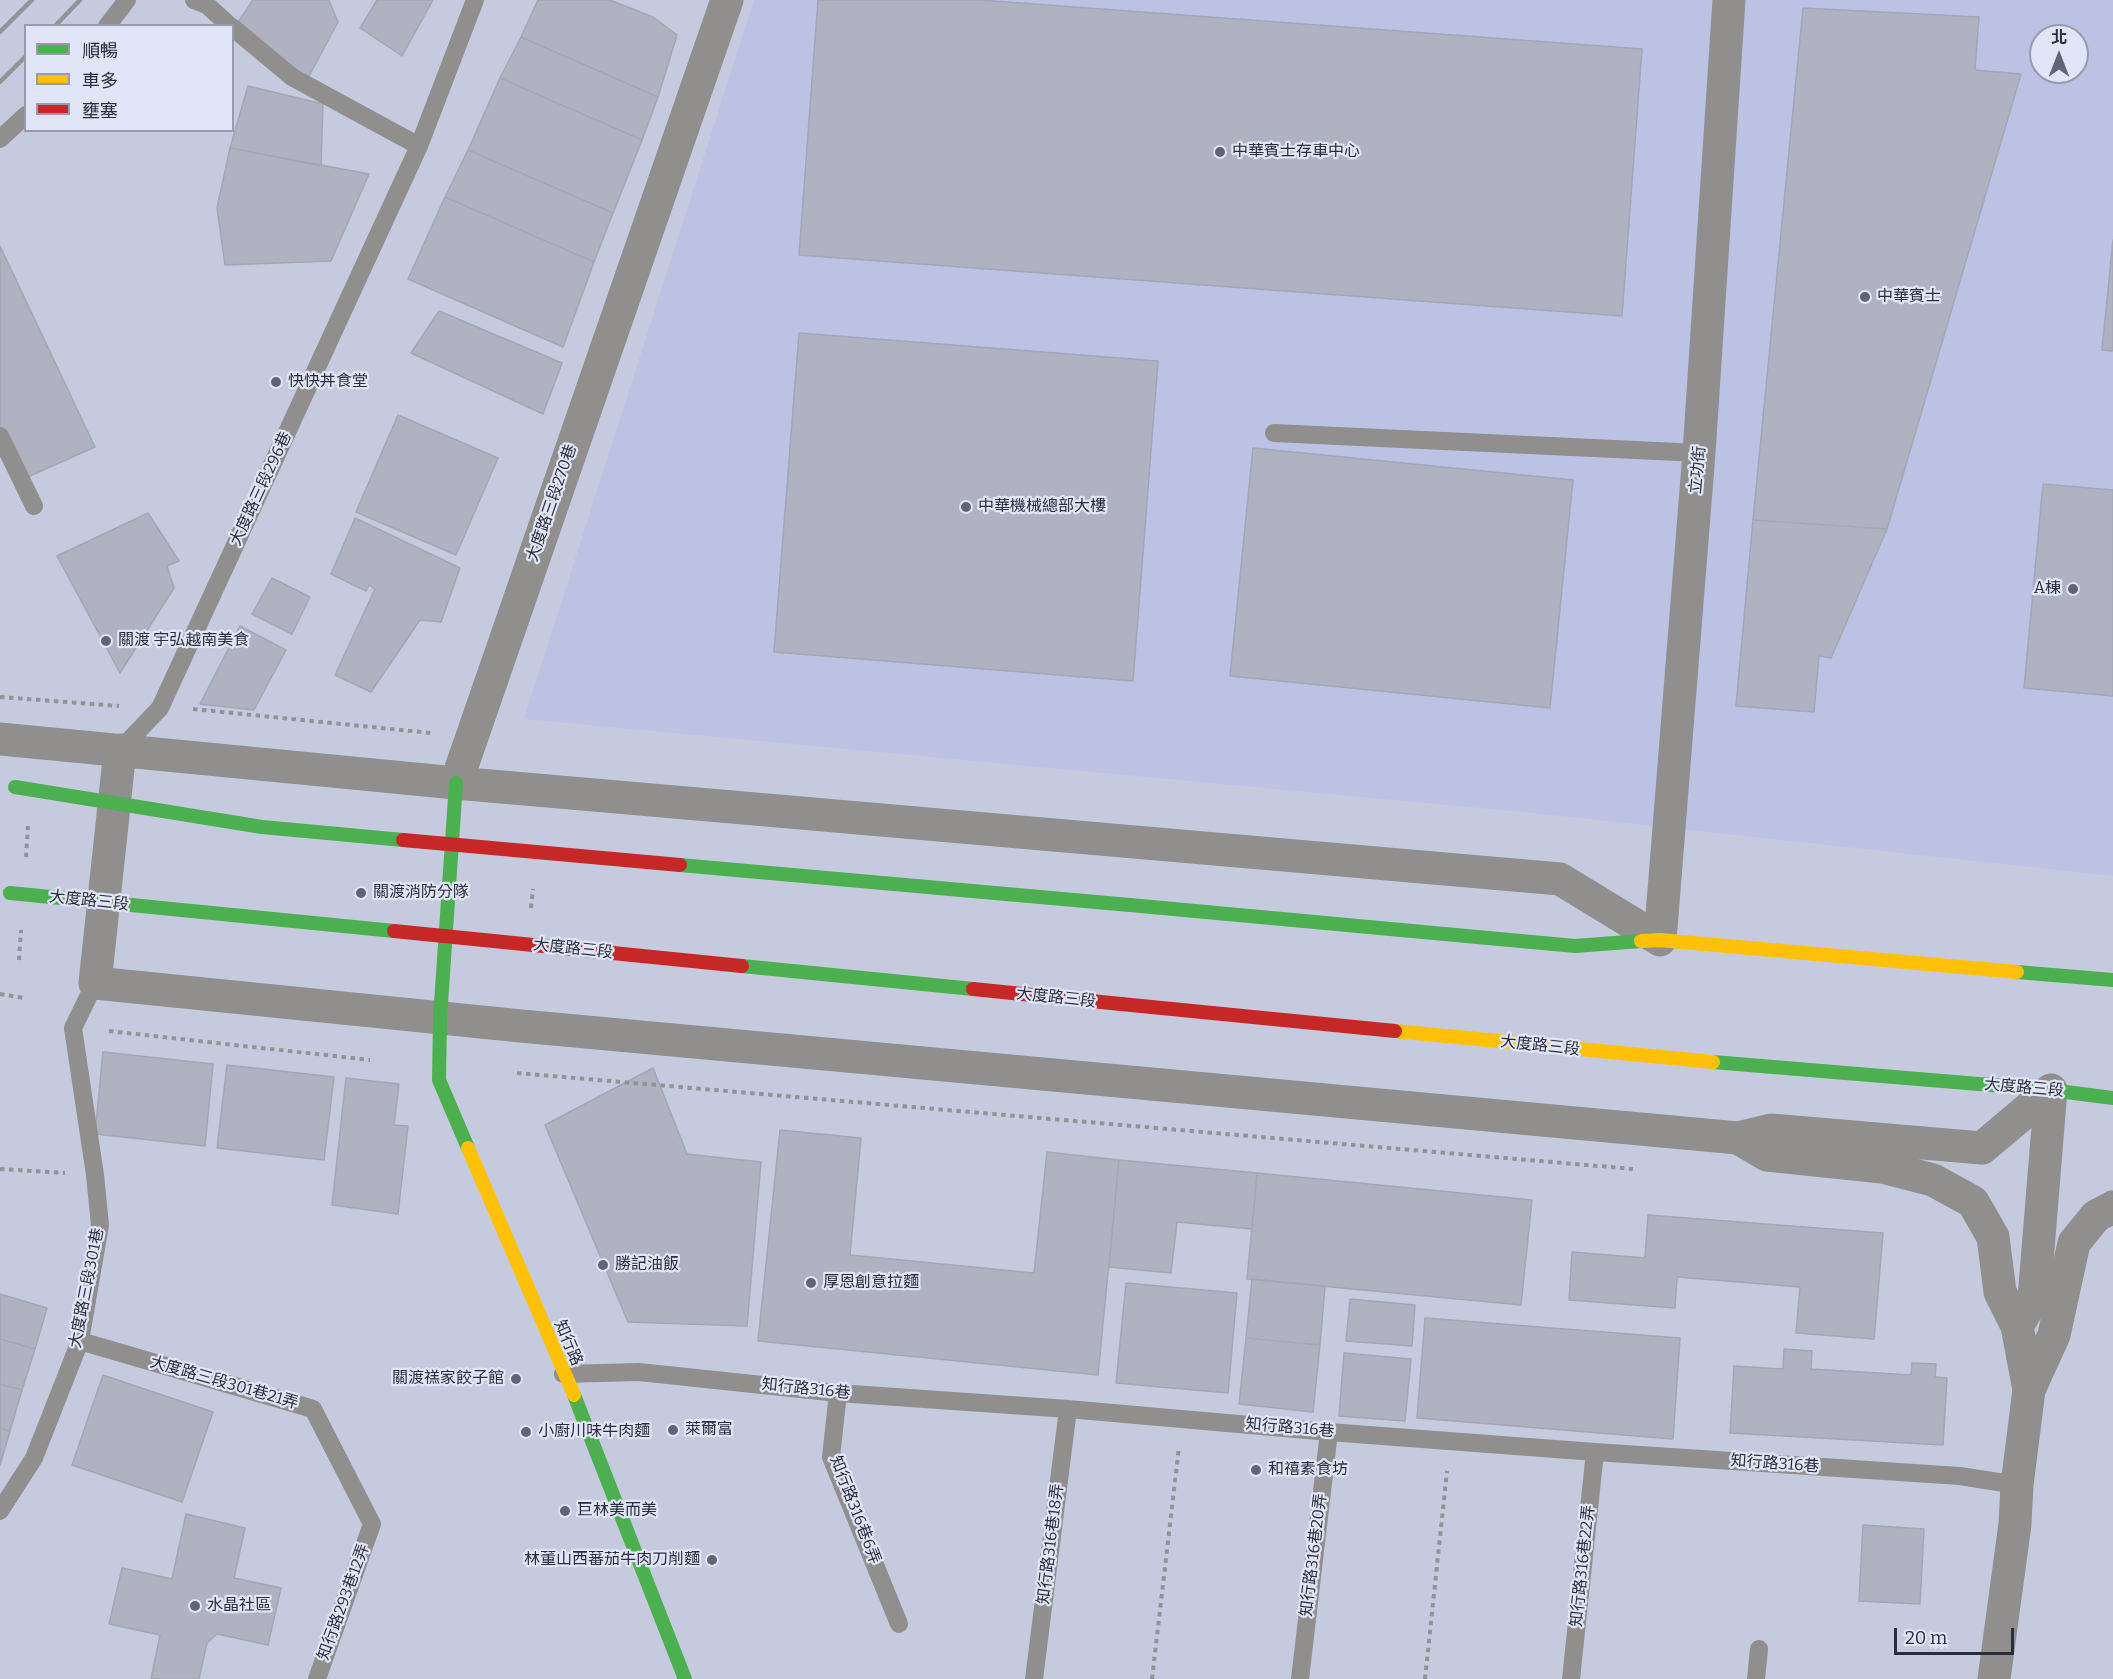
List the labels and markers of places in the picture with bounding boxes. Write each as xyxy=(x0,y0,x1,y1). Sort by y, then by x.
place label: 中華賓士存車中心 xyxy=(1232,142,1360,162)
marker: 中華賓士存車中心 xyxy=(1213,145,1227,159)
place label: 中華賓士 xyxy=(1877,287,1941,307)
marker: 中華賓士 xyxy=(1858,290,1872,304)
place label: 快快丼食堂 xyxy=(288,372,368,392)
marker: 快快丼食堂 xyxy=(269,375,283,389)
place label: 中華機械總部大樓 xyxy=(978,497,1106,517)
marker: 中華機械總部大樓 xyxy=(959,500,973,514)
place label: A棟 xyxy=(2034,579,2061,599)
marker: A棟 xyxy=(2066,582,2080,596)
place label: 關渡 宇弘越南美食 xyxy=(118,631,249,651)
marker: 關渡 宇弘越南美食 xyxy=(99,634,113,648)
place label: 關渡消防分隊 xyxy=(373,883,469,903)
marker: 關渡消防分隊 xyxy=(354,886,368,900)
place label: 勝記油飯 xyxy=(615,1255,679,1275)
marker: 勝記油飯 xyxy=(596,1258,610,1272)
place label: 厚恩創意拉麵 xyxy=(823,1273,919,1293)
marker: 厚恩創意拉麵 xyxy=(804,1276,818,1290)
place label: 關渡禚家餃子館 xyxy=(392,1369,504,1389)
marker: 關渡禚家餃子館 xyxy=(509,1372,523,1386)
place label: 萊爾富 xyxy=(685,1420,733,1440)
place label: 小廚川味牛肉麵 xyxy=(538,1422,650,1442)
marker: 萊爾富 xyxy=(666,1423,680,1437)
marker: 小廚川味牛肉麵 xyxy=(519,1425,533,1439)
place label: 和禧素食坊 xyxy=(1268,1460,1348,1480)
marker: 和禧素食坊 xyxy=(1249,1463,1263,1477)
place label: 巨林美而美 xyxy=(577,1501,657,1521)
marker: 巨林美而美 xyxy=(558,1504,572,1518)
place label: 林董山西蕃茄牛肉刀削麵 xyxy=(524,1550,700,1570)
marker: 林董山西蕃茄牛肉刀削麵 xyxy=(705,1553,719,1567)
place label: 水晶社區 xyxy=(207,1596,271,1616)
marker: 水晶社區 xyxy=(188,1599,202,1613)

